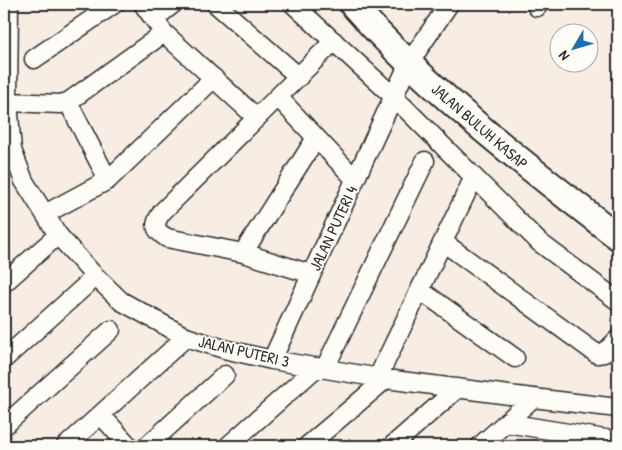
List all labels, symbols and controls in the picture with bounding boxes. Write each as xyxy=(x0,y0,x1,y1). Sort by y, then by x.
north arrow xyxy=(550,22,600,72)
text: N xyxy=(553,47,573,65)
street label: JALAN BULUH KASAP xyxy=(427,78,533,174)
street label: JALAN PUTERI 4 xyxy=(304,182,362,274)
street label: JALAN PUTERI 3 xyxy=(196,330,292,372)

